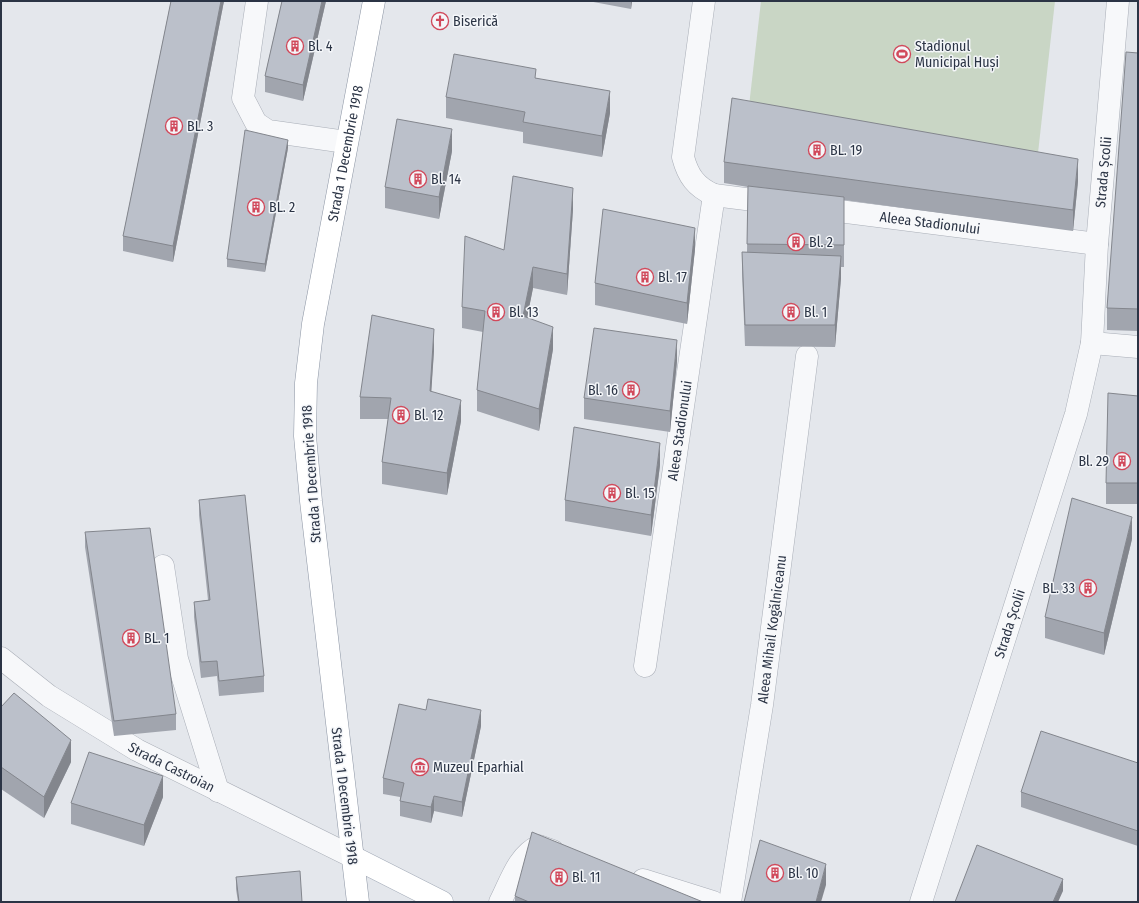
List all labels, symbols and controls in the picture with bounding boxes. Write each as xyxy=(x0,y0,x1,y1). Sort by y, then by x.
church icon: Biserică xyxy=(430,11,450,31)
place label: Biserică xyxy=(453,13,498,30)
building icon: Bl. 4 xyxy=(285,36,305,56)
place label: Bl. 4 xyxy=(308,38,333,55)
place label: Stadionul Municipal Huși xyxy=(915,38,999,72)
sports icon: Stadionul Municipal Huși xyxy=(892,44,912,64)
street label: Strada 1 Decembrie 1918 xyxy=(325,84,367,223)
building icon: BL. 3 xyxy=(164,116,184,136)
place label: BL. 3 xyxy=(187,118,213,135)
street label: Strada Școlii xyxy=(1092,136,1115,209)
building icon: BL. 19 xyxy=(807,140,827,160)
place label: BL. 19 xyxy=(830,142,863,159)
building icon: Bl. 14 xyxy=(408,169,428,189)
place label: Bl. 14 xyxy=(431,171,461,188)
building icon: BL. 2 xyxy=(246,197,266,217)
place label: BL. 2 xyxy=(269,199,295,216)
street label: Aleea Stadionului xyxy=(879,208,981,238)
building icon: Bl. 2 xyxy=(786,232,806,252)
place label: Bl. 2 xyxy=(809,234,833,251)
building icon: Bl. 17 xyxy=(635,267,655,287)
place label: Bl. 17 xyxy=(658,269,687,286)
building icon: Bl. 13 xyxy=(486,302,506,322)
building icon: Bl. 1 xyxy=(781,302,801,322)
place label: Bl. 13 xyxy=(509,304,538,321)
place label: Bl. 1 xyxy=(804,304,827,321)
street label: Aleea Stadionului xyxy=(664,379,696,482)
building icon: Bl. 16 xyxy=(621,380,641,400)
place label: Bl. 16 xyxy=(588,382,618,399)
street label: Strada 1 Decembrie 1918 xyxy=(298,404,325,544)
building icon: Bl. 12 xyxy=(391,405,411,425)
place label: Bl. 12 xyxy=(414,407,443,424)
building icon: Bl. 29 xyxy=(1112,451,1132,471)
place label: Bl. 29 xyxy=(1078,453,1109,470)
building icon: Bl. 15 xyxy=(602,483,622,503)
place label: Bl. 15 xyxy=(625,485,655,502)
street label: Aleea Mihail Kogălniceanu xyxy=(754,554,790,705)
building icon: BL. 33 xyxy=(1078,578,1098,598)
place label: BL. 33 xyxy=(1042,580,1075,597)
street label: Strada Școlii xyxy=(991,587,1029,660)
building icon: BL. 1 xyxy=(121,628,141,648)
place label: BL. 1 xyxy=(144,630,170,647)
street label: Strada 1 Decembrie 1918 xyxy=(328,726,361,866)
street label: Strada Castroian xyxy=(125,739,217,796)
museum icon: Muzeul Eparhial xyxy=(410,757,430,777)
place label: Muzeul Eparhial xyxy=(433,759,524,776)
building icon: Bl. 10 xyxy=(765,863,785,883)
place label: Bl. 10 xyxy=(788,865,818,882)
building icon: Bl. 11 xyxy=(549,867,569,887)
place label: Bl. 11 xyxy=(572,869,600,886)

